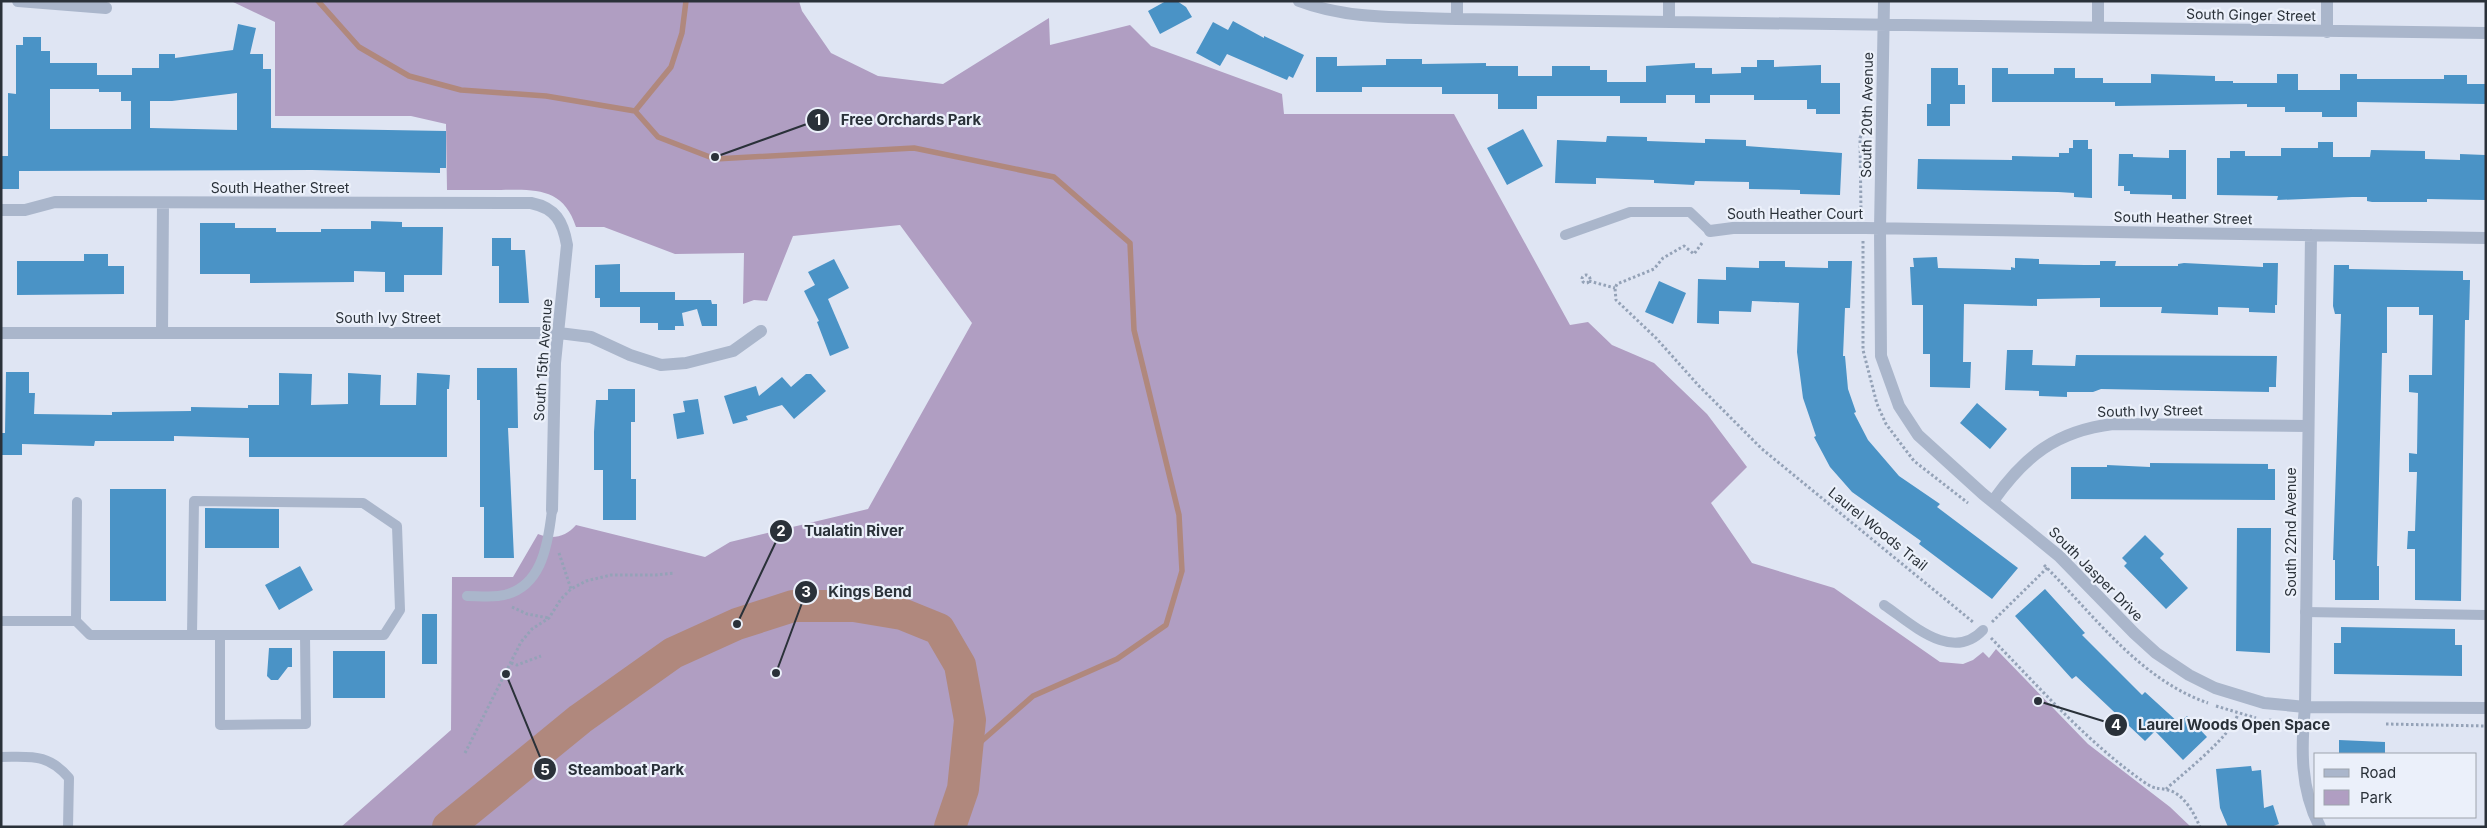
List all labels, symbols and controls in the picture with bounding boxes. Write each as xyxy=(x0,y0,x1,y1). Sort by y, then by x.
street label: South Ginger Street xyxy=(2186,5,2317,24)
street label: South 20th Avenue xyxy=(1857,52,1876,178)
callout: Free Orchards Park xyxy=(806,105,991,135)
text: 1 xyxy=(815,110,821,129)
text: Free Orchards Park xyxy=(841,110,981,129)
street label: South Heather Street xyxy=(211,179,350,196)
street label: South Heather Court xyxy=(1727,205,1864,222)
street label: South Heather Street xyxy=(2113,208,2253,227)
street label: South 15th Avenue xyxy=(530,298,555,422)
street label: South Ivy Street xyxy=(335,309,441,326)
street label: South Ivy Street xyxy=(2097,401,2203,420)
street label: South 22nd Avenue xyxy=(2282,467,2299,597)
street label: Laurel Woods Trail xyxy=(1825,483,1931,574)
callout: Tualatin River xyxy=(769,516,914,546)
text: 2 xyxy=(776,521,786,540)
text: Tualatin River xyxy=(804,521,904,540)
street label: South Jasper Drive xyxy=(2046,523,2147,624)
callout: Kings Bend xyxy=(794,577,922,607)
text: 3 xyxy=(801,582,811,601)
text: Kings Bend xyxy=(828,582,912,601)
callout: Laurel Woods Open Space xyxy=(2103,710,2340,740)
text: 4 xyxy=(2111,715,2121,734)
text: Laurel Woods Open Space xyxy=(2138,715,2330,734)
legend xyxy=(2314,753,2477,818)
callout: Steamboat Park xyxy=(533,754,694,784)
text: 5 xyxy=(540,760,550,779)
text: Steamboat Park xyxy=(568,760,685,779)
text: Road xyxy=(2360,763,2396,782)
text: Park xyxy=(2360,788,2393,807)

